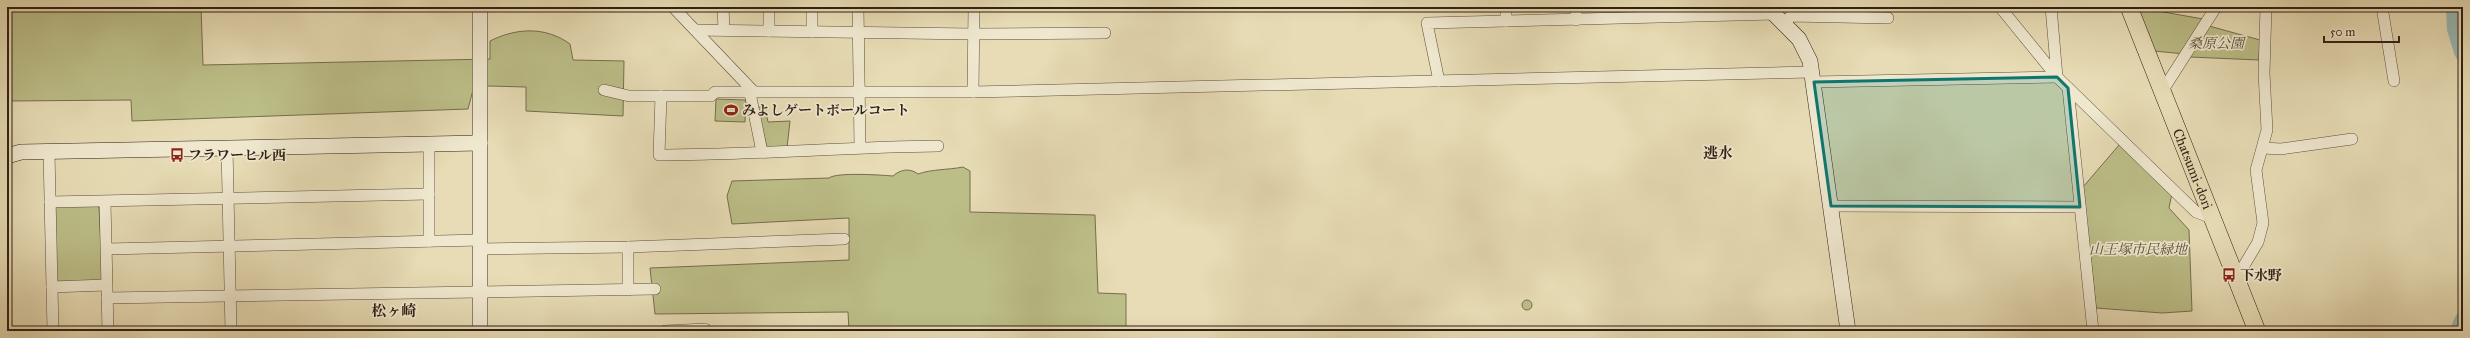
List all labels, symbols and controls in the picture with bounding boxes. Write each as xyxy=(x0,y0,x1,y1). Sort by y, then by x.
scale bar xyxy=(2324,18,2399,44)
text: 50 m xyxy=(2330,25,2355,39)
park label: 桑原公園 xyxy=(2188,35,2246,52)
sports icon: みよしゲートボールコート xyxy=(723,102,739,118)
place label: みよしゲートボールコート xyxy=(742,102,910,119)
street label: Chatsumi-dori xyxy=(2169,126,2217,212)
district label: 逃水 xyxy=(1703,144,1733,162)
bus stop icon: フラワーヒル西 xyxy=(169,147,185,163)
place label: フラワーヒル西 xyxy=(188,147,286,164)
park label: 山王塚市民緑地 xyxy=(2089,241,2189,258)
bus stop icon: 下水野 xyxy=(2221,267,2237,283)
place label: 下水野 xyxy=(2240,267,2282,284)
district label: 松ヶ崎 xyxy=(371,302,417,320)

